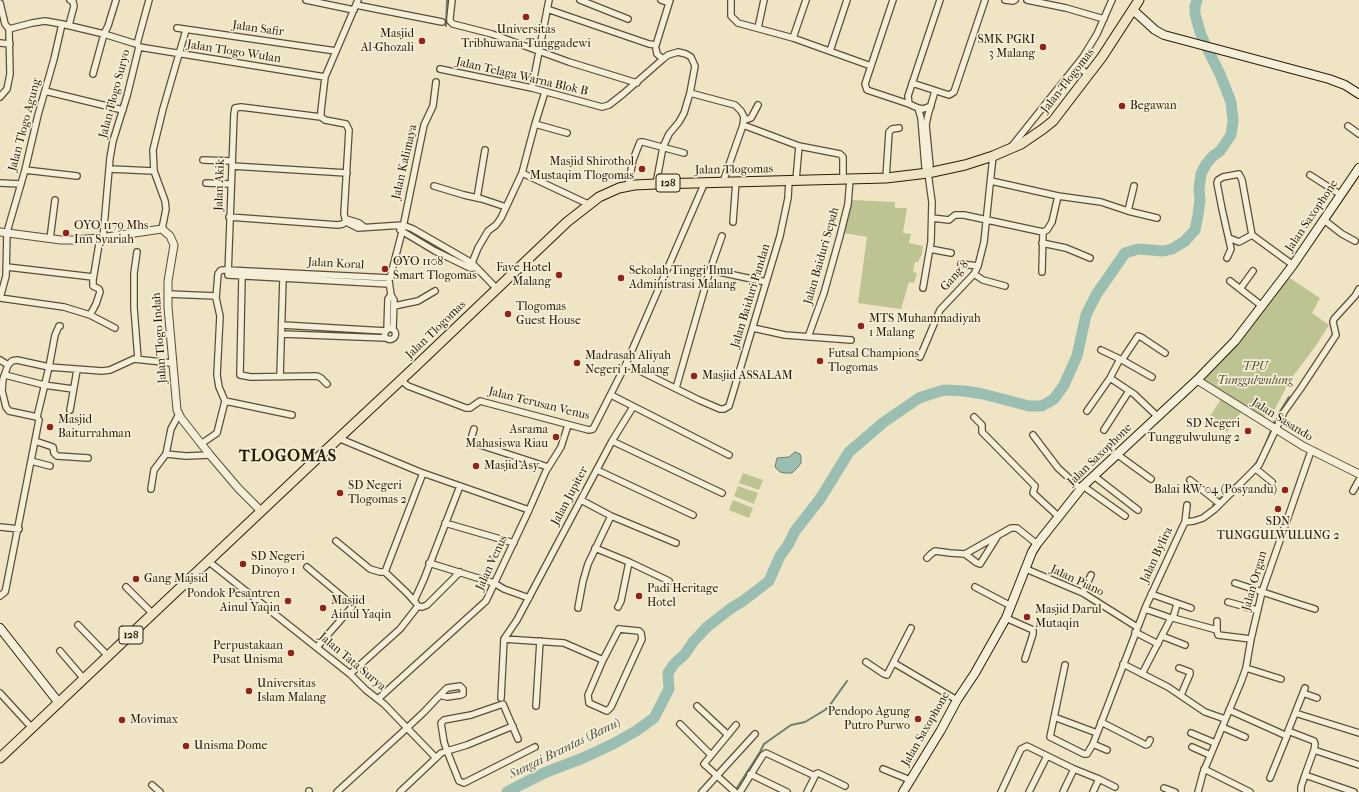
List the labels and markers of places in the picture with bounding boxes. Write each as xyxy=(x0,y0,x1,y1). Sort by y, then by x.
marker: Universitas Tribhuwana Tunggadewi xyxy=(521,12,531,22)
place label: Universitas Tribhuwana Tunggadewi xyxy=(461,23,591,51)
place label: Masjid Al-Ghozali xyxy=(361,27,414,55)
place label: SMK PGRI 3 Malang xyxy=(977,33,1035,61)
marker: Masjid Al-Ghozali xyxy=(417,36,427,46)
marker: SMK PGRI 3 Malang xyxy=(1038,42,1048,52)
place label: Begawan xyxy=(1130,99,1177,113)
marker: Begawan xyxy=(1117,101,1127,111)
place label: Masjid Shirothol Mustaqim Tlogomas xyxy=(530,155,634,183)
marker: Masjid Shirothol Mustaqim Tlogomas xyxy=(637,164,647,174)
place label: OYO 1179 Mhs Inn Syariah xyxy=(74,219,149,247)
marker: OYO 1179 Mhs Inn Syariah xyxy=(61,228,71,238)
place label: OYO 1108 Smart Tlogomas xyxy=(393,255,477,283)
place label: Fave Hotel Malang xyxy=(496,261,551,289)
marker: OYO 1108 Smart Tlogomas xyxy=(380,264,390,274)
place label: Sekolah Tinggi Ilmu Administrasi Malang xyxy=(629,264,736,292)
marker: Fave Hotel Malang xyxy=(554,270,564,280)
marker: Sekolah Tinggi Ilmu Administrasi Malang xyxy=(616,273,626,283)
place label: Tlogomas Guest House xyxy=(516,300,581,328)
marker: Tlogomas Guest House xyxy=(503,309,513,319)
place label: MTS Muhammadiyah 1 Malang xyxy=(869,312,981,340)
marker: MTS Muhammadiyah 1 Malang xyxy=(856,321,866,331)
place label: Futsal Champions Tlogomas xyxy=(828,347,919,375)
place label: Madrasah Aliyah Negeri 1 Malang xyxy=(585,349,671,377)
marker: Futsal Champions Tlogomas xyxy=(815,356,825,366)
marker: Madrasah Aliyah Negeri 1 Malang xyxy=(572,358,582,368)
place label: Masjid ASSALAM xyxy=(702,369,793,383)
marker: Masjid ASSALAM xyxy=(689,371,699,381)
place label: Masjid Baiturrahman xyxy=(58,413,131,441)
place label: SD Negeri Tunggulwulung 2 xyxy=(1148,417,1240,445)
marker: Masjid Baiturrahman xyxy=(45,422,55,432)
place label: Asrama Mahasiswa Riau xyxy=(465,423,548,451)
marker: SD Negeri Tunggulwulung 2 xyxy=(1243,426,1253,436)
marker: Asrama Mahasiswa Riau xyxy=(551,432,561,442)
place label: Masjid Asy xyxy=(484,459,539,473)
marker: Masjid Asy xyxy=(471,461,481,471)
place label: SD Negeri Tlogomas 2 xyxy=(348,479,407,507)
place label: Balai RW 04 (Posyandu) xyxy=(1154,483,1277,497)
marker: Balai RW 04 (Posyandu) xyxy=(1280,485,1290,495)
marker: SD Negeri Tlogomas 2 xyxy=(335,488,345,498)
marker: SDN TUNGGULWULUNG 2 xyxy=(1273,504,1283,514)
place label: SDN TUNGGULWULUNG 2 xyxy=(1217,515,1339,543)
place label: SD Negeri Dinoyo 1 xyxy=(251,550,305,578)
marker: SD Negeri Dinoyo 1 xyxy=(238,559,248,569)
place label: Gang Majsid xyxy=(144,572,208,586)
marker: Gang Majsid xyxy=(131,574,141,584)
place label: Padi Heritage Hotel xyxy=(647,582,718,610)
place label: Pondok Pesantren Ainul Yaqin xyxy=(187,587,280,615)
marker: Padi Heritage Hotel xyxy=(634,591,644,601)
place label: Masjid Ainul Yaqin xyxy=(331,594,391,622)
marker: Pondok Pesantren Ainul Yaqin xyxy=(283,596,293,606)
marker: Masjid Ainul Yaqin xyxy=(318,603,328,613)
place label: Masjid Darul Mutaqin xyxy=(1035,603,1102,631)
marker: Masjid Darul Mutaqin xyxy=(1022,612,1032,622)
place label: Perpustakaan Pusat Unisma xyxy=(212,639,283,667)
marker: Perpustakaan Pusat Unisma xyxy=(286,648,296,658)
place label: Universitas Islam Malang xyxy=(257,677,326,705)
marker: Universitas Islam Malang xyxy=(244,686,254,696)
place label: Pendopo Agung Putro Purwo xyxy=(828,705,910,733)
place label: Movimax xyxy=(130,713,178,727)
marker: Pendopo Agung Putro Purwo xyxy=(913,714,923,724)
marker: Movimax xyxy=(117,715,127,725)
place label: Unisma Dome xyxy=(194,739,267,753)
marker: Unisma Dome xyxy=(181,741,191,751)

